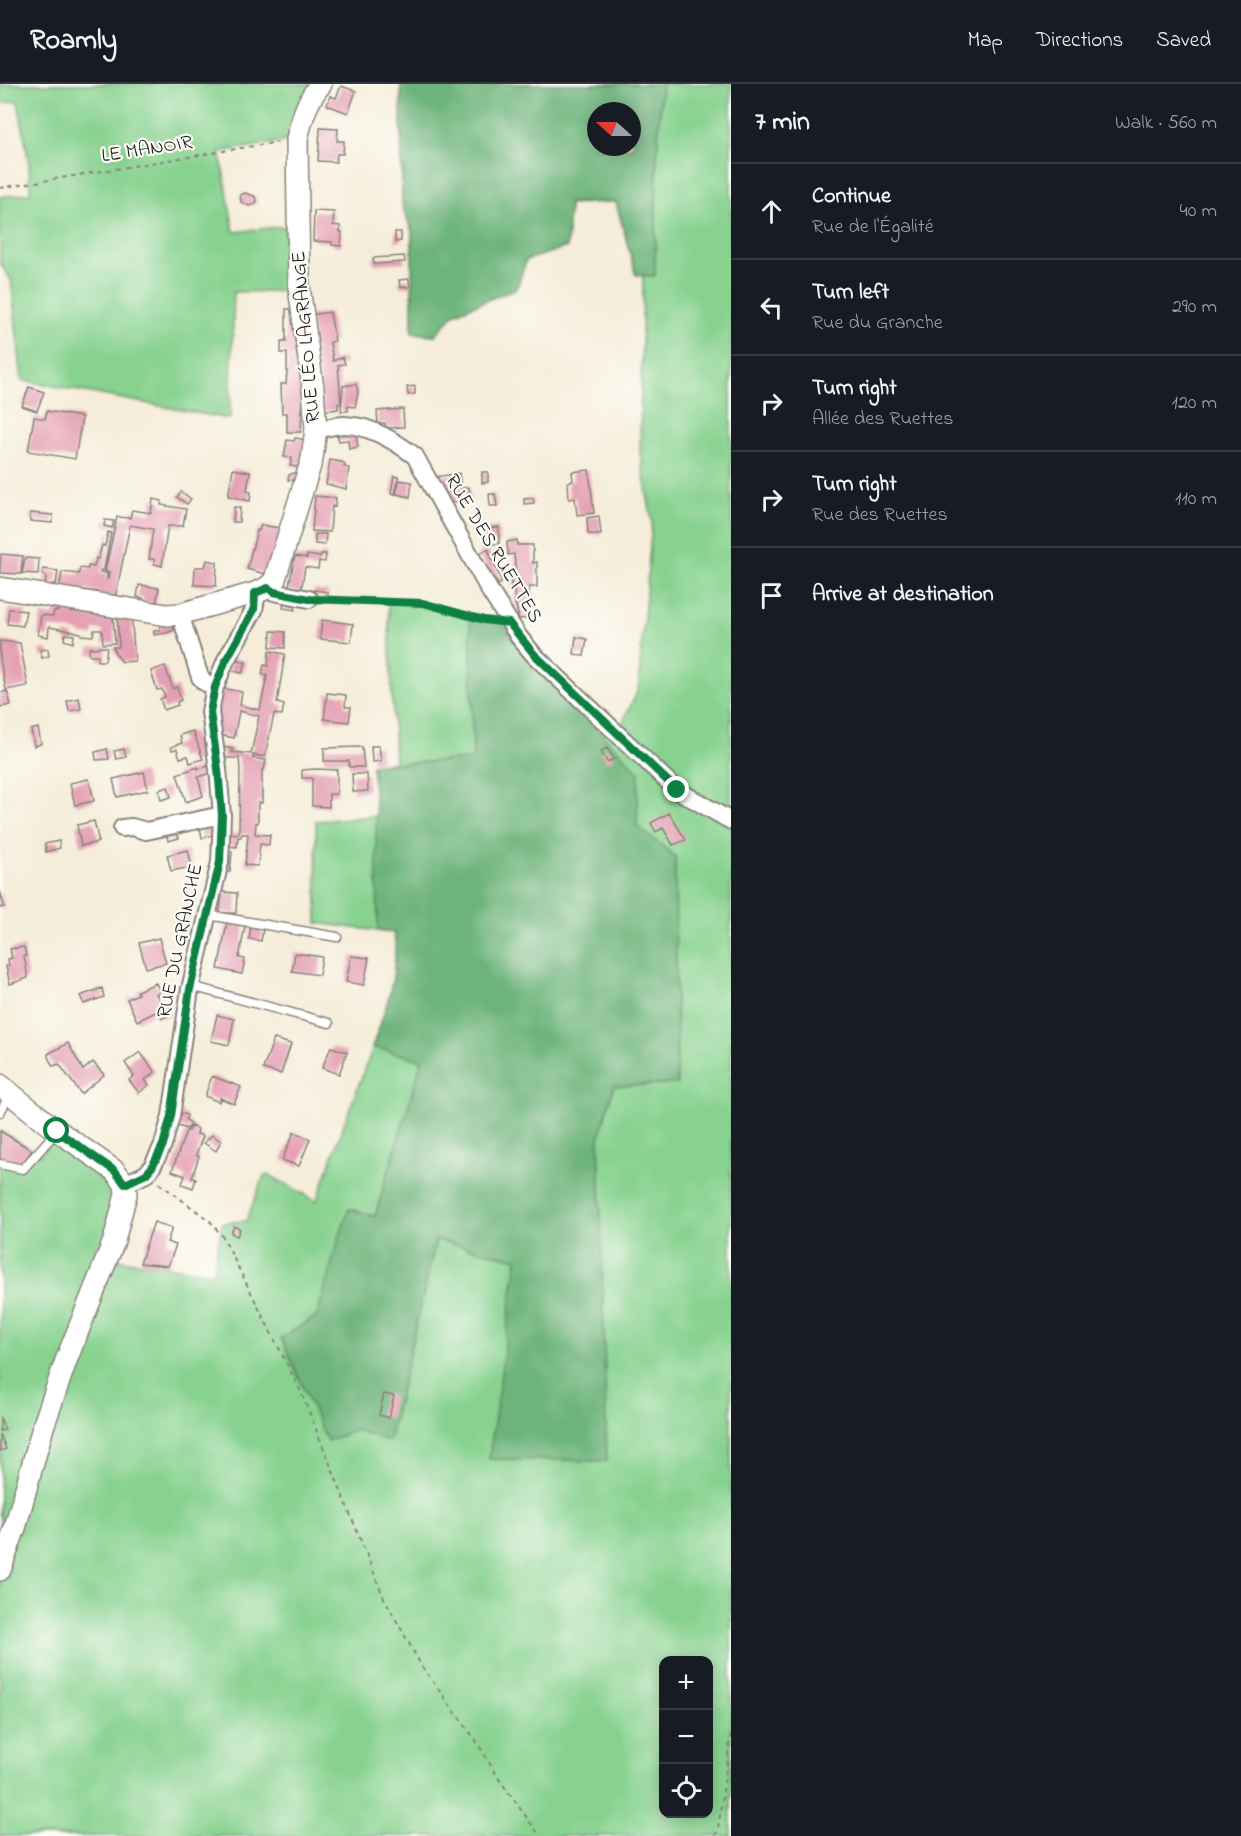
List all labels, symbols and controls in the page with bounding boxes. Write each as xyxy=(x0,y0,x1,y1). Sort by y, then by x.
text: Roamly xyxy=(30,21,117,62)
text: Map xyxy=(967,26,1003,56)
text: Directions xyxy=(1036,26,1123,56)
text: Saved xyxy=(1156,26,1211,56)
north arrow xyxy=(587,102,641,156)
text: 7 min xyxy=(755,104,810,142)
text: Walk · 560 m xyxy=(1115,109,1217,138)
street label: LE MANOIR xyxy=(100,128,195,171)
text: Continue xyxy=(812,181,891,213)
icon: ahead xyxy=(755,195,788,228)
text: 40 m xyxy=(1180,197,1217,226)
text: Rue de l'Égalité xyxy=(812,213,934,242)
street label: RUE LÉO LAGRANGE xyxy=(285,250,329,424)
text: Turn left xyxy=(812,277,889,309)
icon: left xyxy=(755,291,788,324)
text: 290 m xyxy=(1172,293,1217,322)
text: Rue du Granche xyxy=(812,309,943,338)
text: Turn right xyxy=(812,373,897,405)
icon: right xyxy=(755,387,788,420)
text: 120 m xyxy=(1172,389,1217,418)
text: Allée des Ruettes xyxy=(812,405,953,434)
street label: RUE DES RUETTES xyxy=(437,469,549,629)
text: Turn right xyxy=(812,469,897,501)
icon: right xyxy=(755,483,788,516)
text: 110 m xyxy=(1175,485,1217,514)
text: Rue des Ruettes xyxy=(812,501,948,530)
icon: arrive xyxy=(755,579,788,612)
text: Arrive at destination xyxy=(812,579,994,611)
route end xyxy=(663,776,689,802)
street label: RUE DU GRANCHE xyxy=(150,861,212,1021)
route start xyxy=(43,1117,69,1143)
map controls xyxy=(659,1656,713,1818)
button: + xyxy=(659,1656,713,1710)
button: − xyxy=(659,1710,713,1764)
button: locate xyxy=(659,1764,713,1818)

